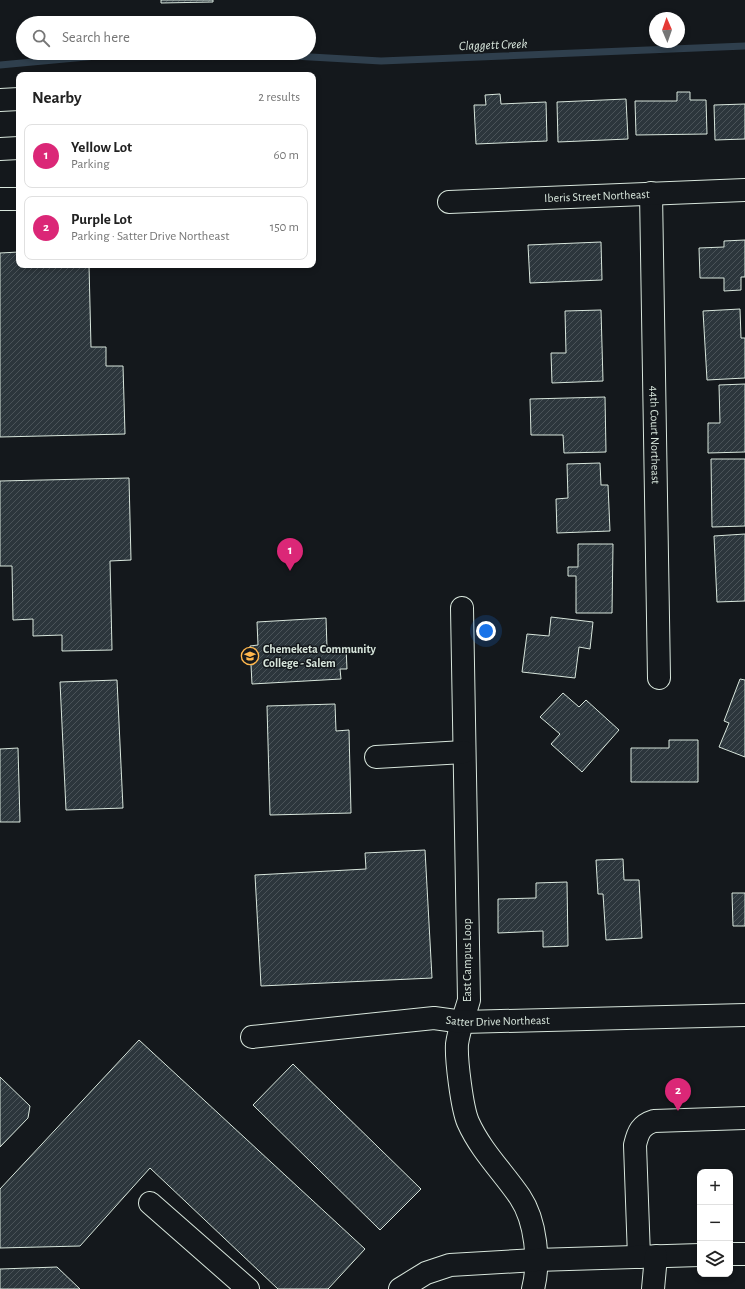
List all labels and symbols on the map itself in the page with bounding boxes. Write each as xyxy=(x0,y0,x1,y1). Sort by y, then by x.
north arrow xyxy=(649,12,685,48)
water label: Claggett Creek xyxy=(459,38,528,53)
street label: Iberis Street Northeast xyxy=(544,188,650,204)
street label: 44th Court Northeast xyxy=(648,386,662,484)
pin: 1 xyxy=(277,538,303,571)
your location xyxy=(476,621,496,641)
place label: Chemeketa Community College - Salem xyxy=(263,643,377,669)
school or university icon: Chemeketa Community College - Salem xyxy=(240,646,260,666)
street label: East Campus Loop xyxy=(461,918,473,1002)
street label: Satter Drive Northeast xyxy=(445,1014,550,1028)
pin: 2 xyxy=(665,1078,691,1111)

